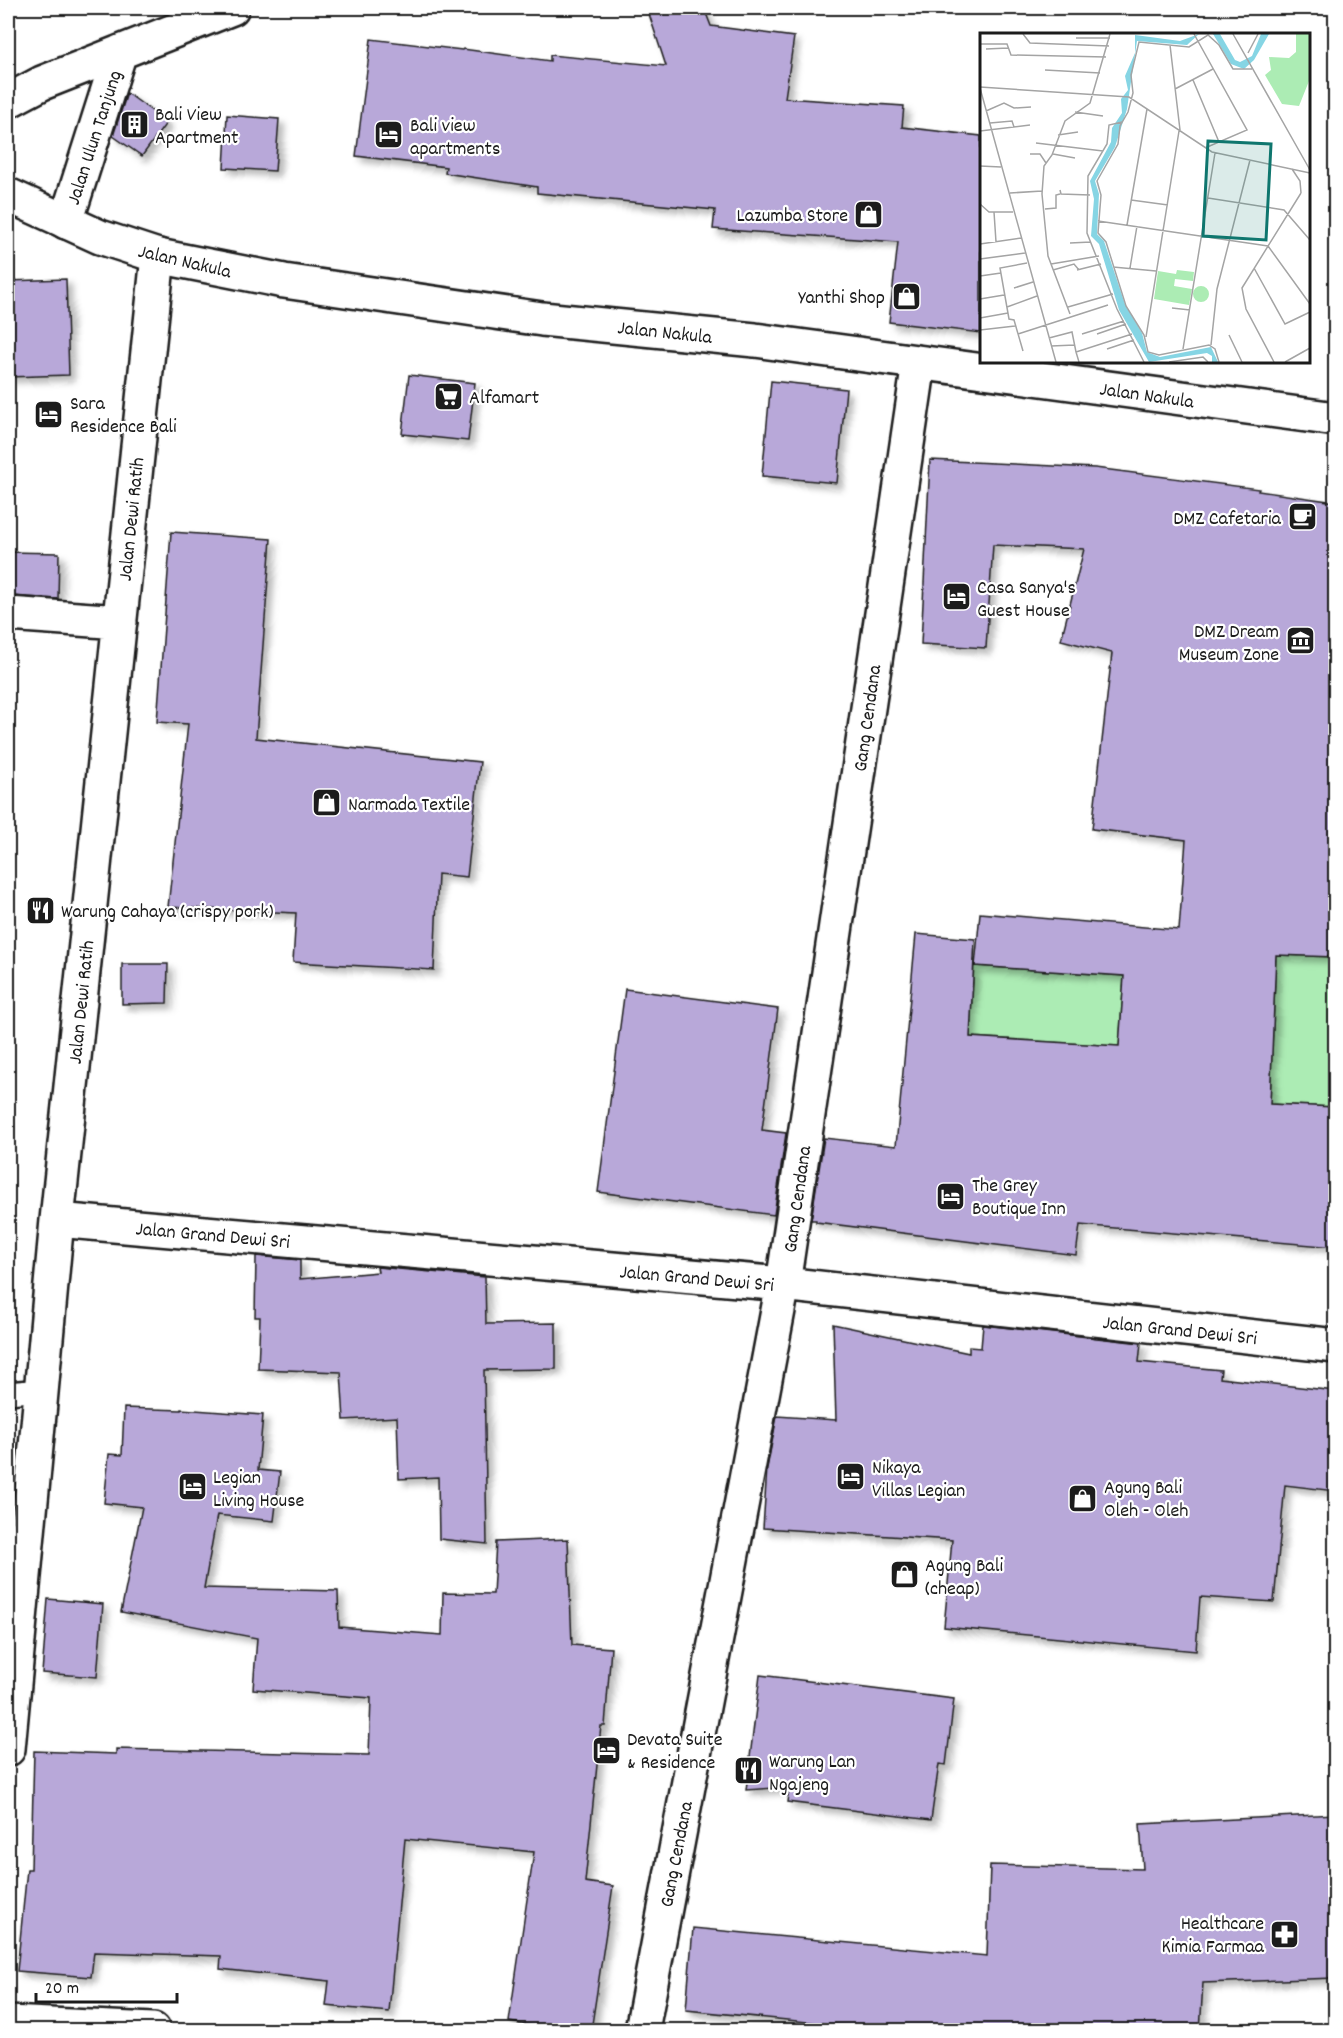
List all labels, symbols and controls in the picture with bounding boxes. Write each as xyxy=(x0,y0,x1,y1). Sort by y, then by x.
inset map xyxy=(980,33,1310,363)
street label: Jalan Ulun Tanjung xyxy=(61,67,131,209)
place label: Bali View Apartment xyxy=(155,102,238,153)
building icon: Bali View Apartment xyxy=(118,109,150,141)
place label: Bali view apartments xyxy=(410,113,500,164)
hotel icon: Bali view apartments xyxy=(373,119,405,151)
shop icon: Lazumba Store xyxy=(853,198,885,230)
place label: Lazumba Store xyxy=(737,203,848,231)
street label: Jalan Nakula xyxy=(135,239,234,287)
shop icon: Yanthi Shop xyxy=(890,280,922,312)
place label: Yanthi Shop xyxy=(798,285,885,313)
street label: Jalan Nakula xyxy=(616,315,714,353)
street label: Jalan Nakula xyxy=(1098,377,1196,418)
supermarket icon: Alfamart xyxy=(432,380,464,412)
place label: Alfamart xyxy=(469,385,539,413)
place label: Sara Residence Bali xyxy=(70,391,177,442)
hotel icon: Sara Residence Bali xyxy=(33,398,65,430)
street label: Jalan Dewi Ratih xyxy=(113,456,153,583)
cafe icon: DMZ Cafetaria xyxy=(1286,501,1318,533)
place label: DMZ Cafetaria xyxy=(1173,506,1282,534)
place label: Casa Sanya's Guest House xyxy=(977,575,1076,626)
hotel icon: Casa Sanya's Guest House xyxy=(940,581,972,613)
place label: DMZ Dream Museum Zone xyxy=(1179,619,1279,670)
museum icon: DMZ Dream Museum Zone xyxy=(1284,625,1316,657)
street label: Gang Cendana xyxy=(848,663,890,774)
shop icon: Narmada Textile xyxy=(311,787,343,819)
place label: Narmada Textile xyxy=(348,792,470,820)
restaurant icon: Warung Cahaya (crispy pork) xyxy=(24,894,56,926)
place label: Warung Cahaya (crispy pork) xyxy=(61,899,274,927)
street label: Jalan Dewi Ratih xyxy=(63,939,103,1066)
street label: Gang Cendana xyxy=(778,1144,820,1255)
place label: The Grey Boutique Inn xyxy=(972,1173,1066,1224)
hotel icon: The Grey Boutique Inn xyxy=(935,1180,967,1212)
street label: Jalan Grand Dewi Sri xyxy=(134,1216,291,1258)
street label: Jalan Grand Dewi Sri xyxy=(618,1259,775,1301)
street label: Jalan Grand Dewi Sri xyxy=(1101,1310,1258,1354)
place label: Nikaya Villas Legian xyxy=(872,1455,965,1506)
hotel icon: Nikaya Villas Legian xyxy=(835,1461,867,1493)
place label: Legian Living House xyxy=(213,1465,305,1516)
hotel icon: Legian Living House xyxy=(176,1471,208,1503)
place label: Agung Bali Oleh - Oleh xyxy=(1104,1475,1188,1526)
shop icon: Agung Bali Oleh - Oleh xyxy=(1067,1482,1099,1514)
place label: Agung Bali (cheap) xyxy=(925,1553,1003,1604)
shop icon: Agung Bali (cheap) xyxy=(888,1559,920,1591)
place label: Devata Suite & Residence xyxy=(627,1727,723,1778)
hotel icon: Devata Suite & Residence xyxy=(590,1734,622,1766)
place label: Warung Lan Ngajeng xyxy=(769,1749,855,1800)
restaurant icon: Warung Lan Ngajeng xyxy=(732,1755,764,1787)
street label: Gang Cendana xyxy=(654,1799,702,1910)
place label: Healthcare Kimia Farmaa xyxy=(1162,1911,1265,1962)
pharmacy icon: Healthcare Kimia Farmaa xyxy=(1269,1918,1301,1950)
scale bar xyxy=(36,1966,177,2004)
text: 20 m xyxy=(45,1977,79,2002)

